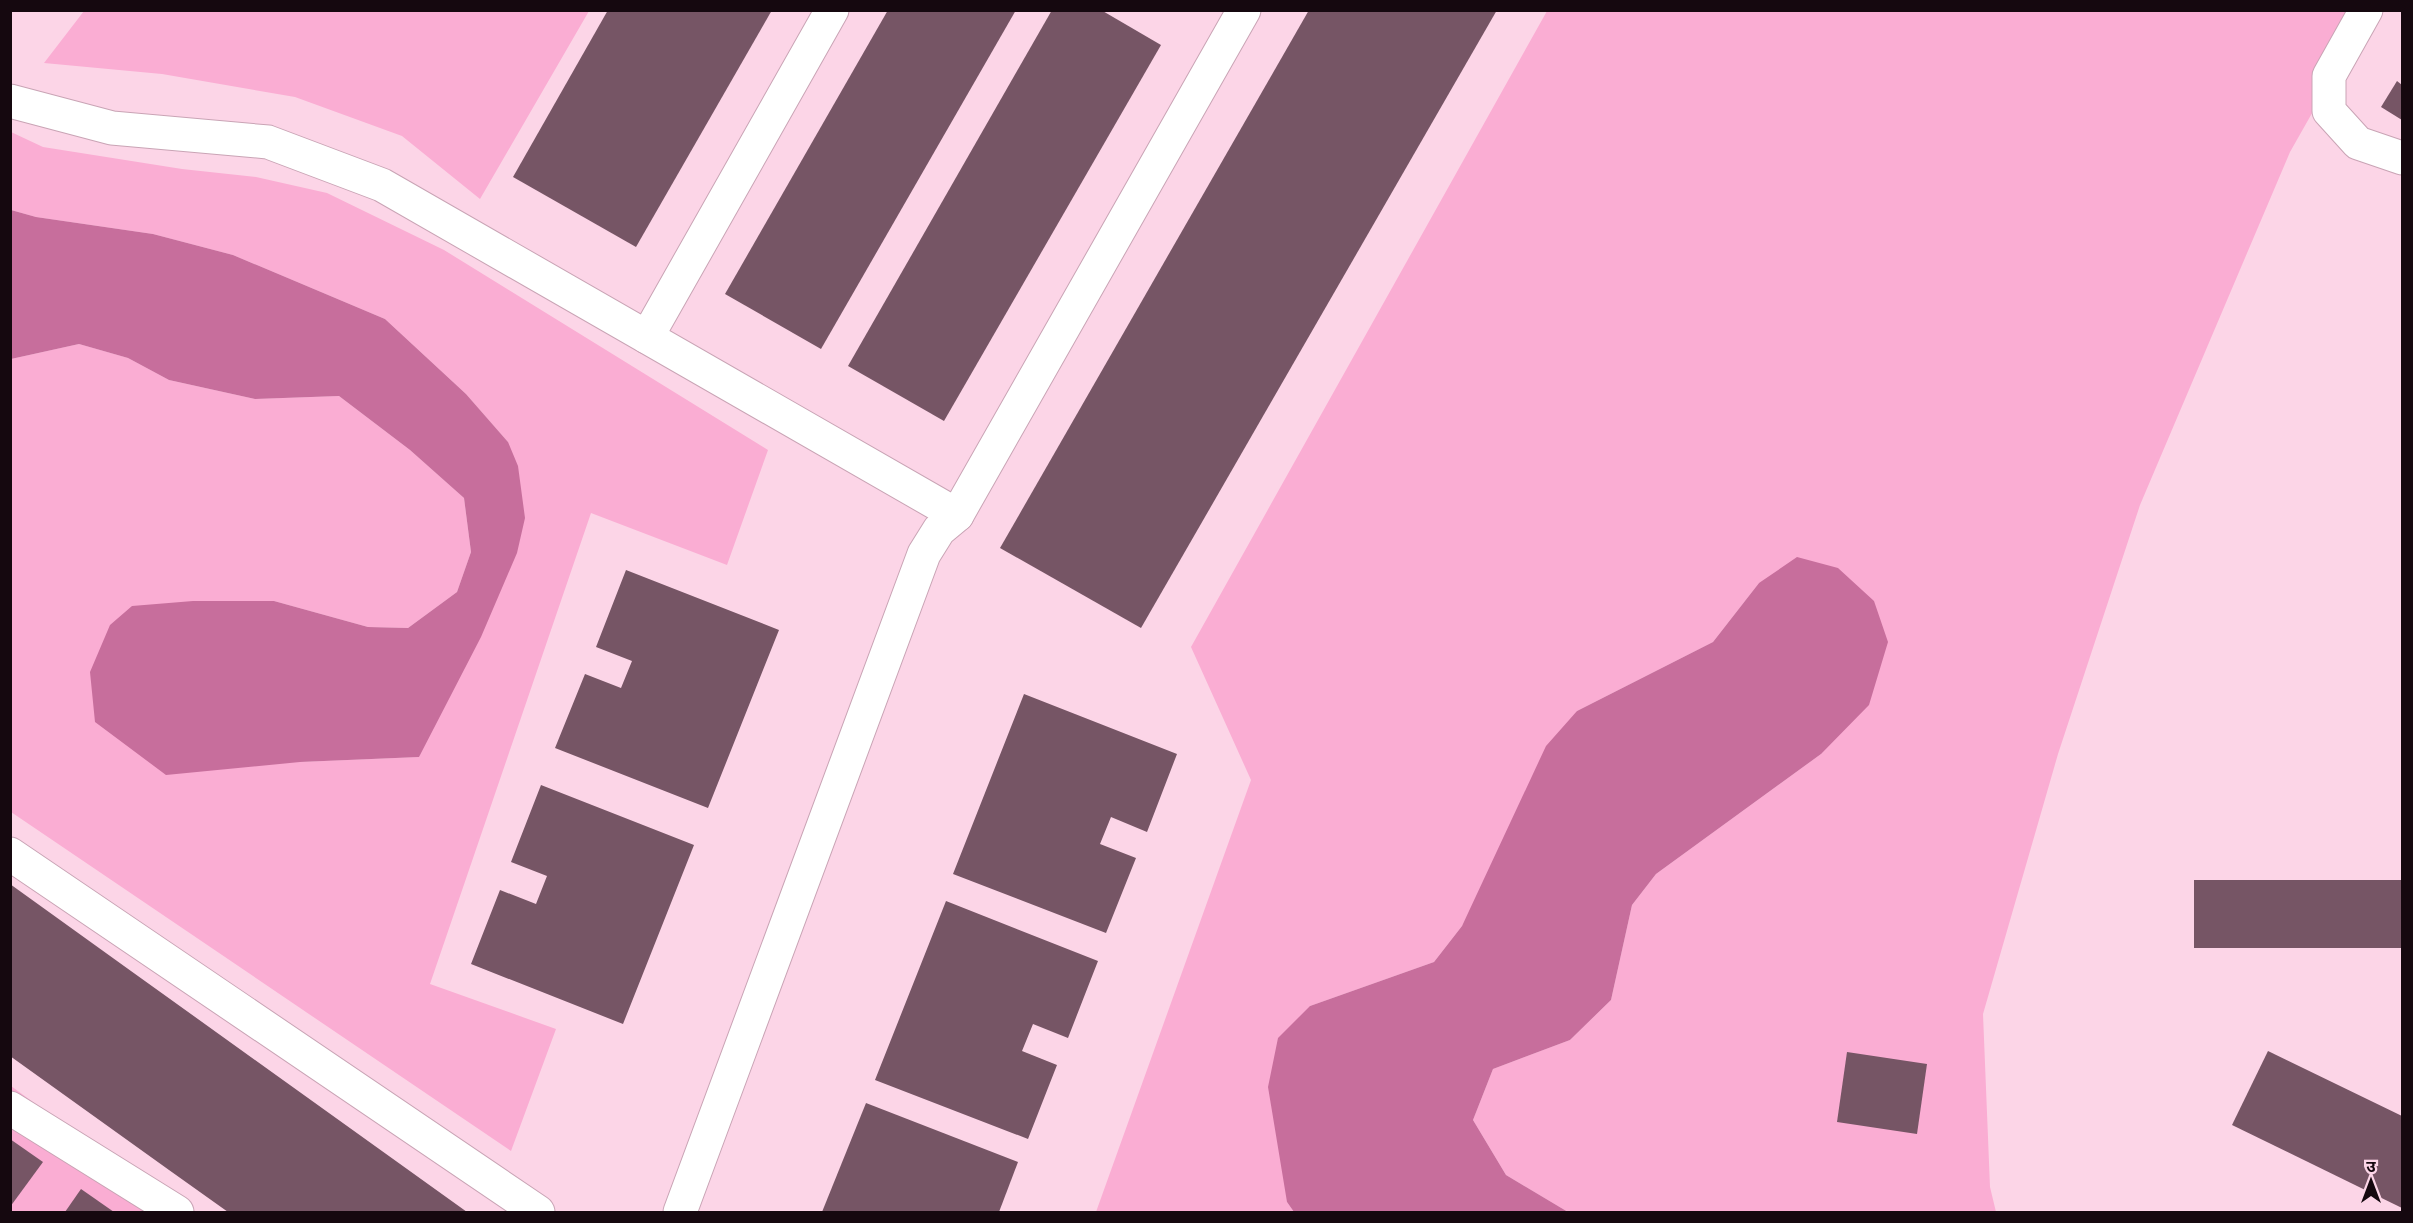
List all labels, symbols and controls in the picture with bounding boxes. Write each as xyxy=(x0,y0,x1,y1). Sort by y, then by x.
north arrow xyxy=(2341,1151,2401,1211)
text: उ xyxy=(2366,1157,2376,1175)

